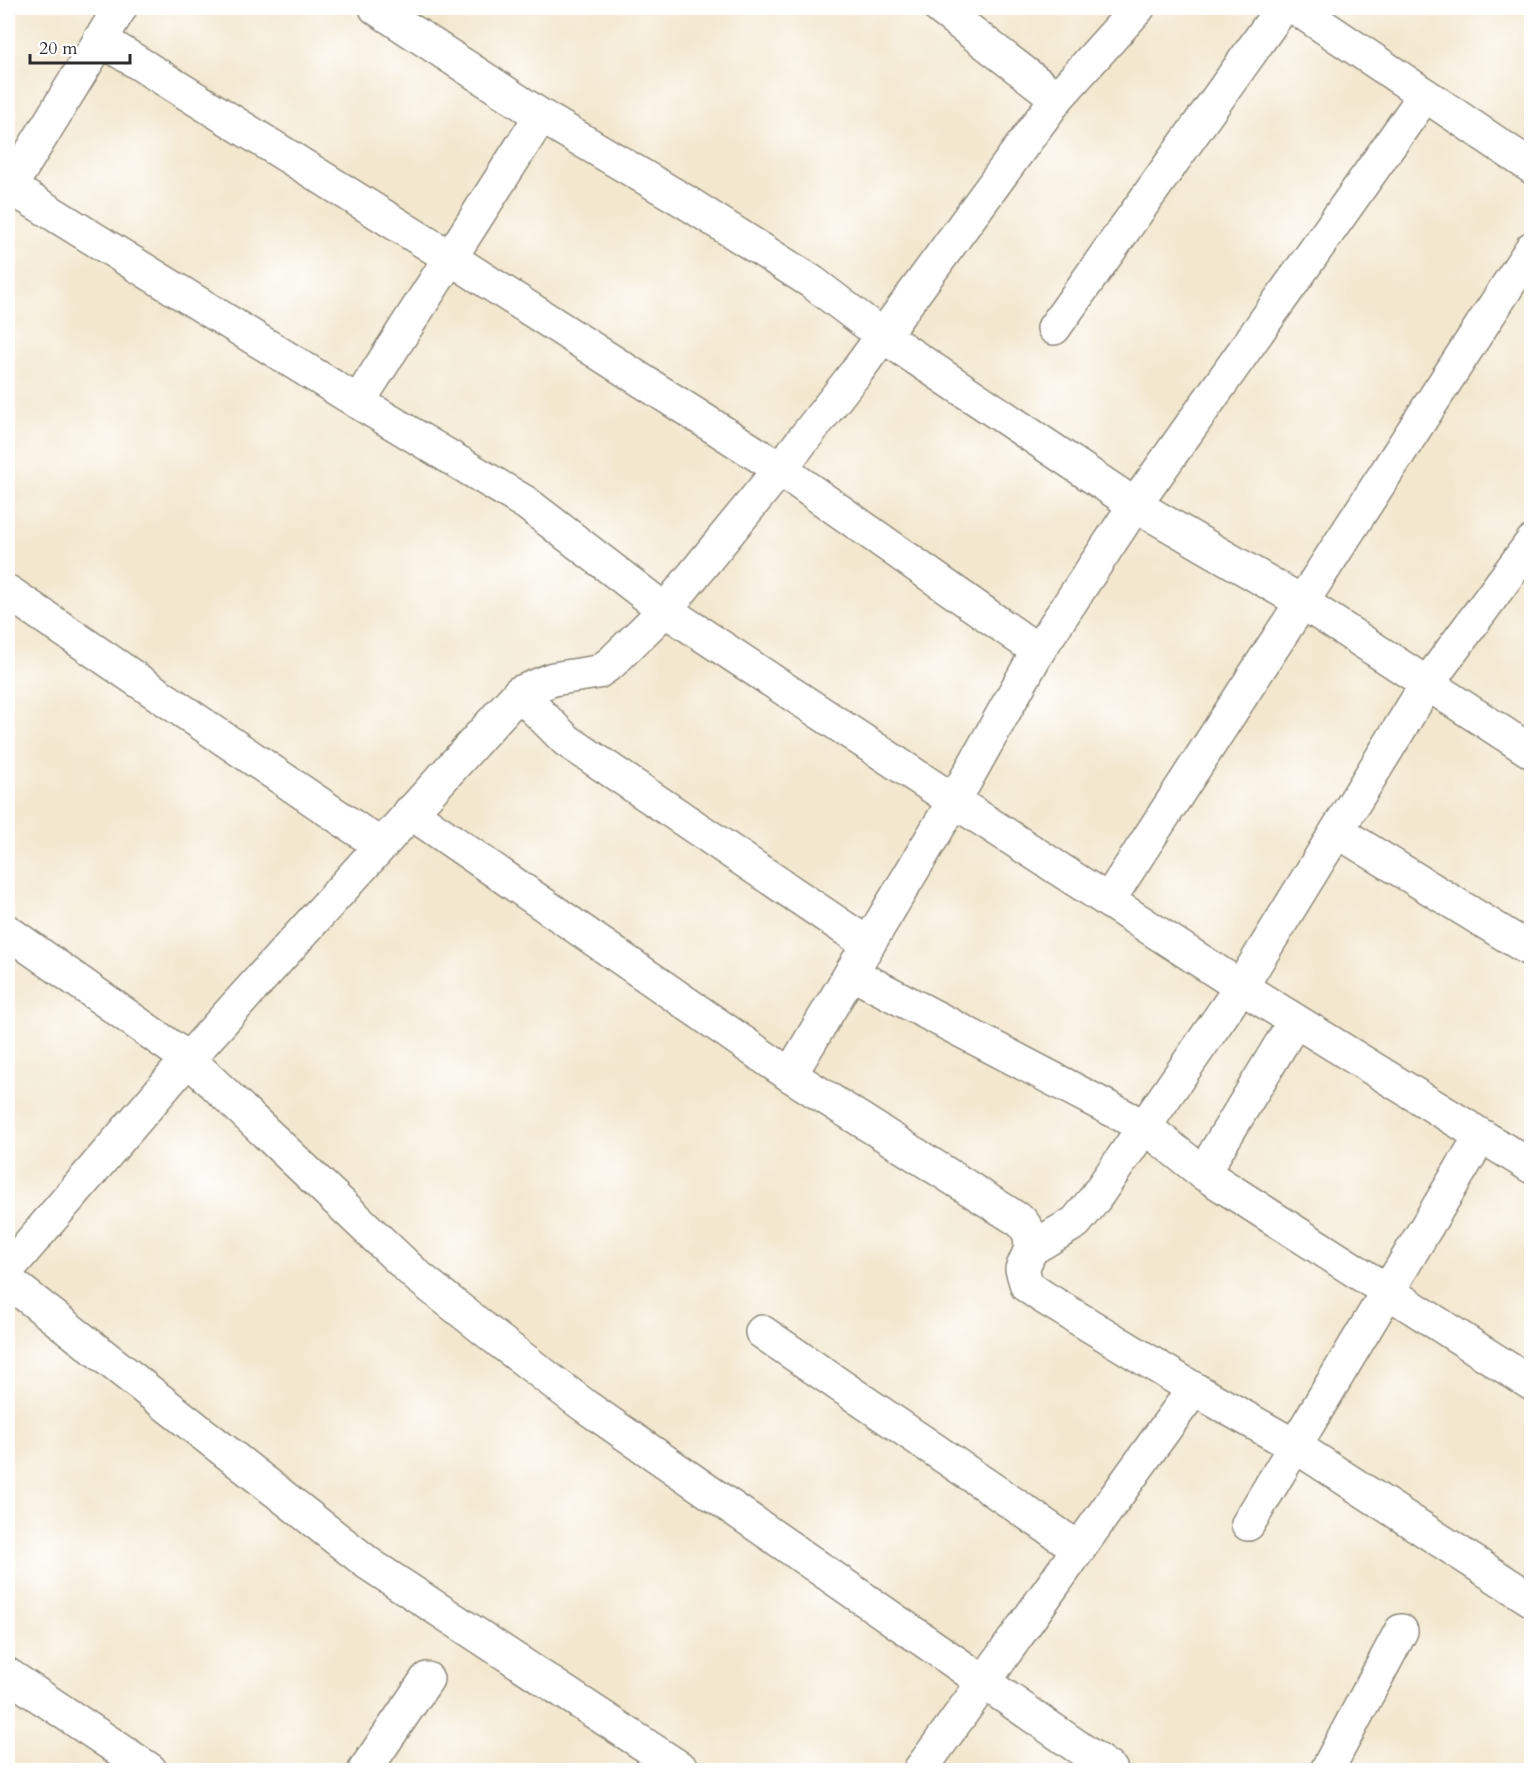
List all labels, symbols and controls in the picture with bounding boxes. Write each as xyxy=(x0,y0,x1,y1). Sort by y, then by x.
scale bar xyxy=(30,27,130,65)
text: 20 m xyxy=(39,36,78,61)

